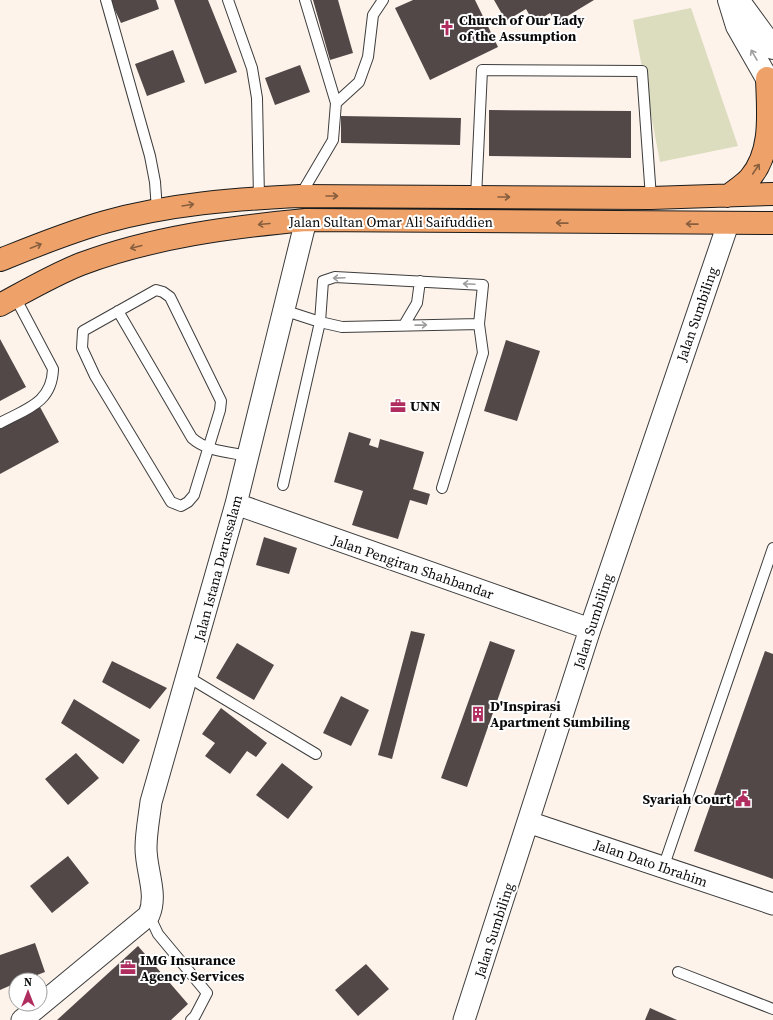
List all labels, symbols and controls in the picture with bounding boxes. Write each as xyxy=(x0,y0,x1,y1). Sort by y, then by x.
place label: Church of Our Lady of the Assumption xyxy=(459,10,585,46)
church icon: Church of Our Lady of the Assumption xyxy=(438,19,456,37)
one-way arrow xyxy=(749,49,757,61)
one-way arrow xyxy=(752,164,760,175)
one-way arrow xyxy=(325,193,338,200)
one-way arrow xyxy=(497,193,510,201)
one-way arrow xyxy=(181,201,194,209)
street label: Jalan Sultan Omar Ali Saifuddien xyxy=(288,212,494,232)
one-way arrow xyxy=(556,219,569,226)
one-way arrow xyxy=(258,220,271,228)
one-way arrow xyxy=(686,220,699,228)
one-way arrow xyxy=(30,241,42,249)
one-way arrow xyxy=(130,244,143,251)
street label: Jalan Sumbiling xyxy=(671,264,723,365)
one-way arrow xyxy=(333,274,346,282)
one-way arrow xyxy=(463,280,476,288)
one-way arrow xyxy=(414,321,427,329)
place label: UNN xyxy=(410,396,440,416)
office icon: UNN xyxy=(389,397,407,415)
street label: Jalan Istana Darussalam xyxy=(189,492,247,644)
street label: Jalan Pengiran Shahbandar xyxy=(329,530,497,604)
street label: Jalan Sumbiling xyxy=(568,571,618,672)
place label: D'Inspirasi Apartment Sumbiling xyxy=(490,696,630,732)
building icon: D'Inspirasi Apartment Sumbiling xyxy=(469,705,487,723)
place label: Syariah Court xyxy=(643,789,732,809)
public building icon: Syariah Court xyxy=(734,790,752,808)
street label: Jalan Dato Ibrahim xyxy=(591,834,711,892)
street label: Jalan Sumbiling xyxy=(469,880,519,981)
place label: IMG Insurance Agency Services xyxy=(140,950,245,986)
office icon: IMG Insurance Agency Services xyxy=(119,959,137,977)
north arrow xyxy=(8,972,48,1012)
text: N xyxy=(24,975,32,990)

